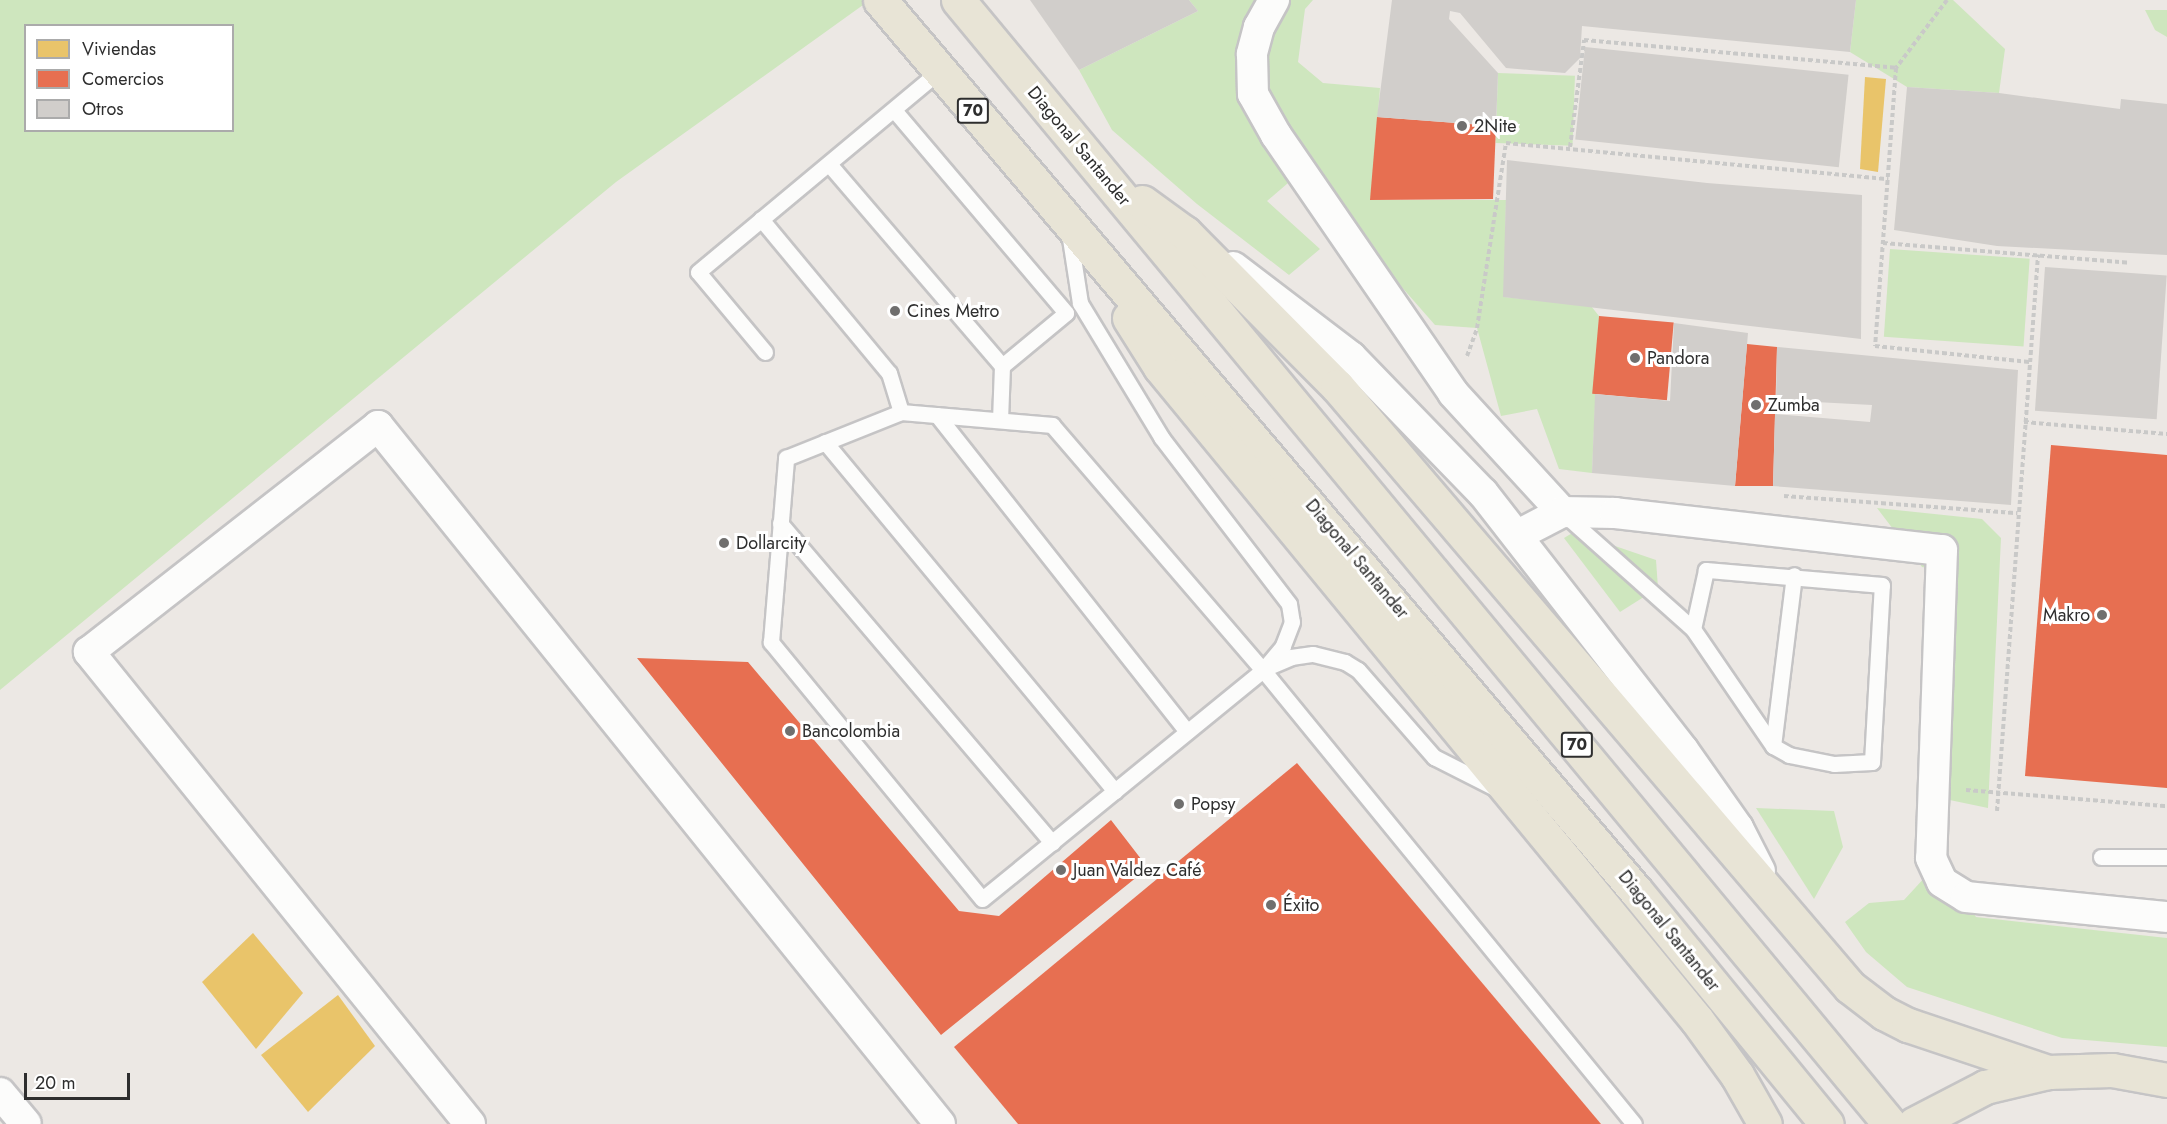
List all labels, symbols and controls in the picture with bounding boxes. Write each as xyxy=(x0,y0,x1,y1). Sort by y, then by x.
legend xyxy=(24,24,234,132)
text: Viviendas xyxy=(82,36,156,62)
text: Comercios xyxy=(82,66,164,92)
street label: Diagonal Santander xyxy=(1023,82,1135,210)
text: Otros xyxy=(82,96,124,122)
road number: 70 xyxy=(956,98,990,124)
place label: 2Nite xyxy=(1474,115,1516,137)
marker: 2Nite xyxy=(1455,119,1469,133)
place label: Cines Metro xyxy=(907,300,999,322)
marker: Cines Metro xyxy=(888,304,902,318)
place label: Pandora xyxy=(1647,347,1709,369)
marker: Pandora xyxy=(1628,351,1642,365)
place label: Zumba xyxy=(1768,394,1820,416)
marker: Zumba xyxy=(1749,398,1763,412)
street label: Diagonal Santander xyxy=(1301,495,1413,623)
place label: Dollarcity xyxy=(736,532,806,554)
marker: Dollarcity xyxy=(717,536,731,550)
place label: Makro xyxy=(2043,604,2090,626)
marker: Makro xyxy=(2095,608,2109,622)
place label: Bancolombia xyxy=(802,720,900,742)
marker: Bancolombia xyxy=(783,724,797,738)
road number: 70 xyxy=(1560,732,1594,758)
place label: Popsy xyxy=(1191,793,1235,815)
marker: Popsy xyxy=(1172,797,1186,811)
place label: Juan Valdez Café xyxy=(1073,859,1202,881)
marker: Juan Valdez Café xyxy=(1054,863,1068,877)
street label: Diagonal Santander xyxy=(1614,866,1724,996)
place label: Éxito xyxy=(1283,894,1319,916)
marker: Éxito xyxy=(1264,898,1278,912)
scale bar xyxy=(27,1061,134,1099)
text: 20 m xyxy=(35,1070,75,1096)

